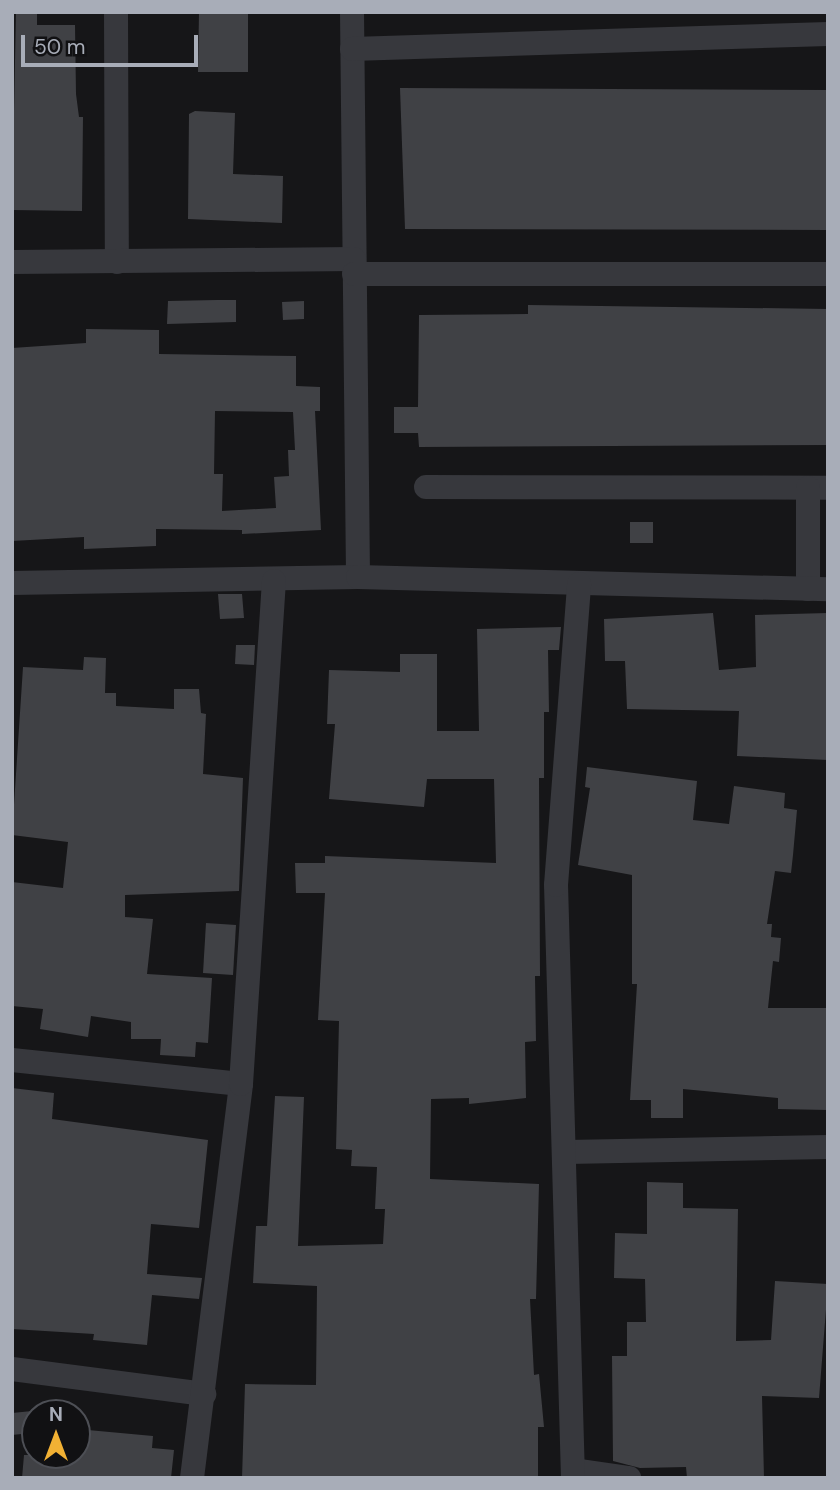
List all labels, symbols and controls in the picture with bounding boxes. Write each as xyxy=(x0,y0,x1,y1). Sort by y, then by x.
scale bar xyxy=(24,21,201,65)
text: 50 m xyxy=(34,33,85,61)
north arrow xyxy=(21,1399,91,1469)
text: N xyxy=(49,1402,63,1427)

